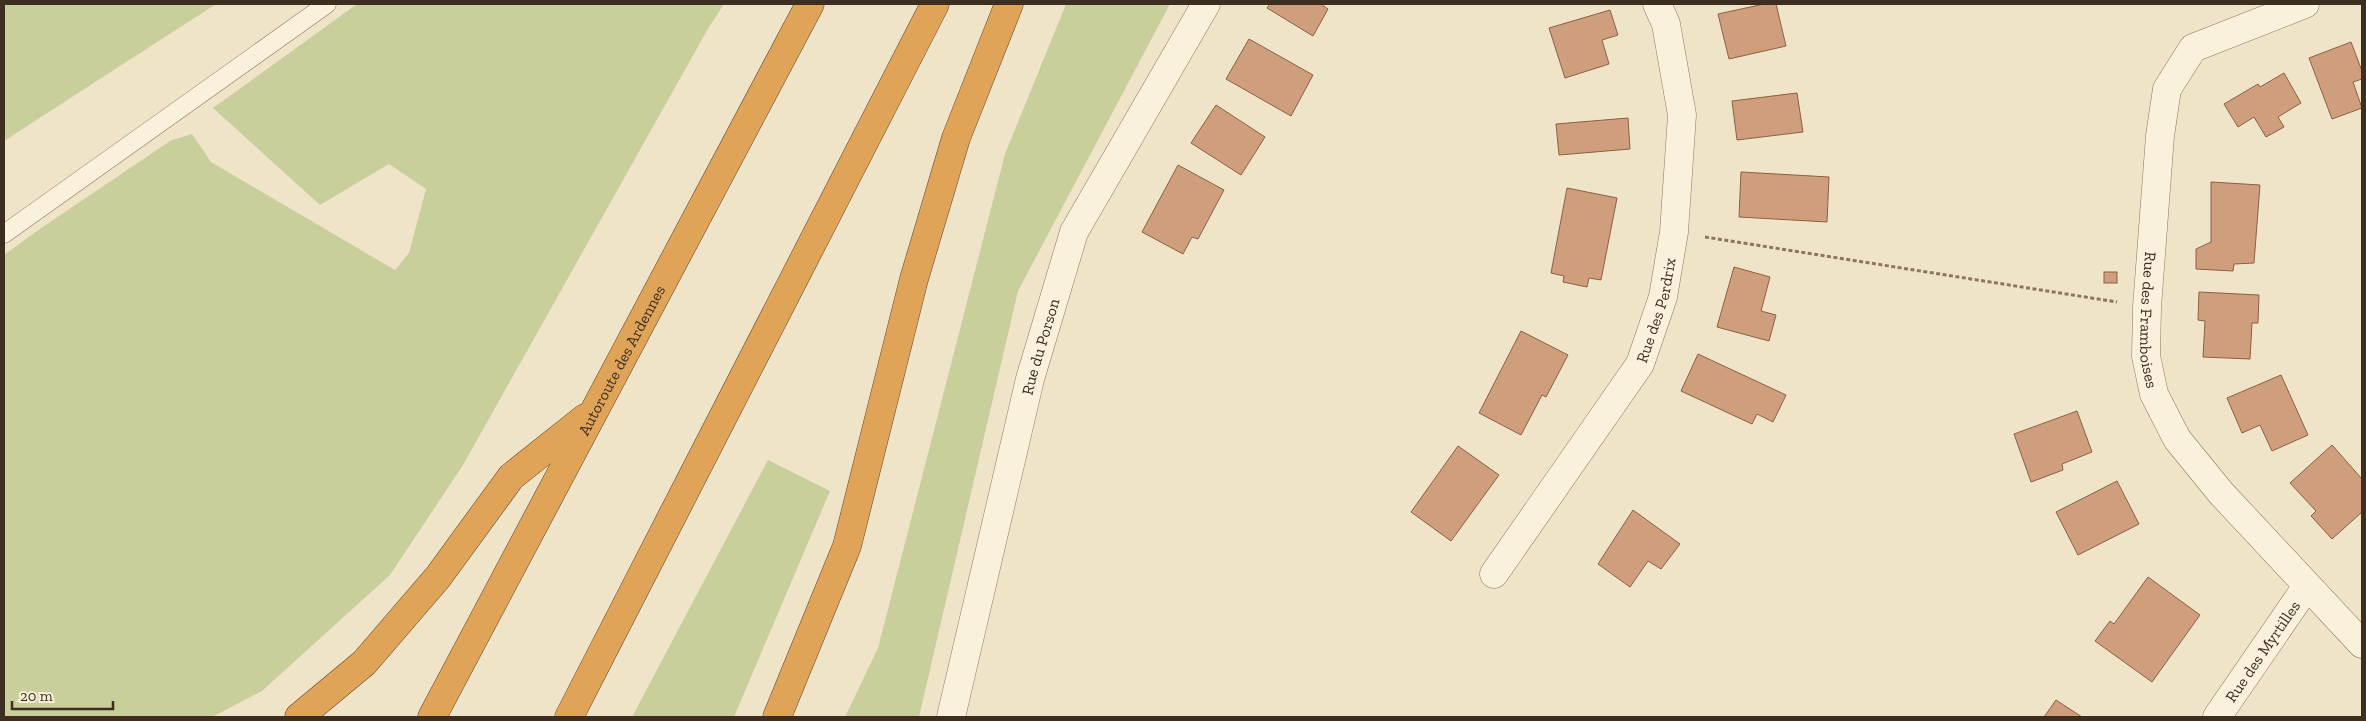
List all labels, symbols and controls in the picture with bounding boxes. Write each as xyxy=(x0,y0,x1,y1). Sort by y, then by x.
street label: Rue des Framboises xyxy=(2136,251,2162,390)
street label: Rue des Perdrix xyxy=(1632,256,1679,365)
street label: Autoroute des Ardennes xyxy=(574,282,669,439)
street label: Rue du Porson xyxy=(1018,295,1064,397)
street label: Rue des Myrtilles xyxy=(2221,597,2304,706)
scale bar xyxy=(12,678,114,710)
text: 20 m xyxy=(20,687,53,705)

